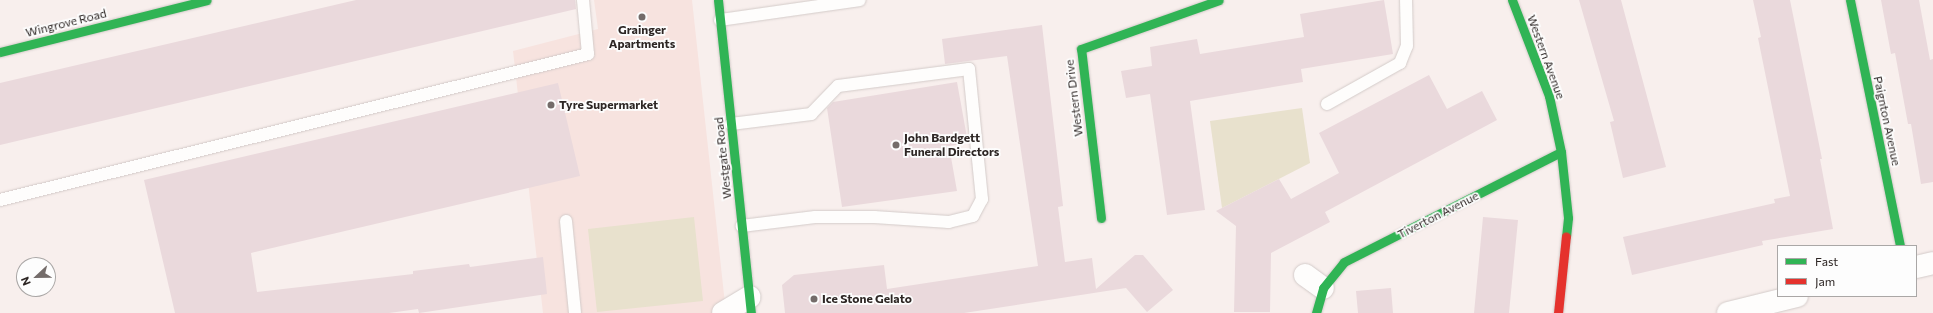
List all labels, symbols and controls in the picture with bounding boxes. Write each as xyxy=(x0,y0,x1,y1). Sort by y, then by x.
street label: Wingrove Road xyxy=(24,6,108,40)
marker: Grainger Apartments xyxy=(637,12,647,22)
street label: Western Avenue xyxy=(1524,13,1568,101)
place label: Grainger Apartments xyxy=(609,23,675,51)
street label: Western Drive xyxy=(1062,59,1086,137)
street label: Paignton Avenue xyxy=(1870,75,1904,167)
place label: Tyre Supermarket xyxy=(559,98,658,112)
marker: Tyre Supermarket xyxy=(546,100,556,110)
street label: Westgate Road xyxy=(712,116,734,200)
place label: John Bardgett Funeral Directors xyxy=(904,131,999,159)
marker: John Bardgett Funeral Directors xyxy=(891,140,901,150)
street label: Tiverton Avenue xyxy=(1395,188,1481,242)
legend xyxy=(1777,245,1917,297)
text: Fast xyxy=(1815,254,1838,268)
north arrow xyxy=(16,257,56,297)
text: Jam xyxy=(1815,274,1835,288)
text: N xyxy=(18,275,33,288)
place label: Ice Stone Gelato xyxy=(822,292,912,306)
marker: Ice Stone Gelato xyxy=(809,294,819,304)

